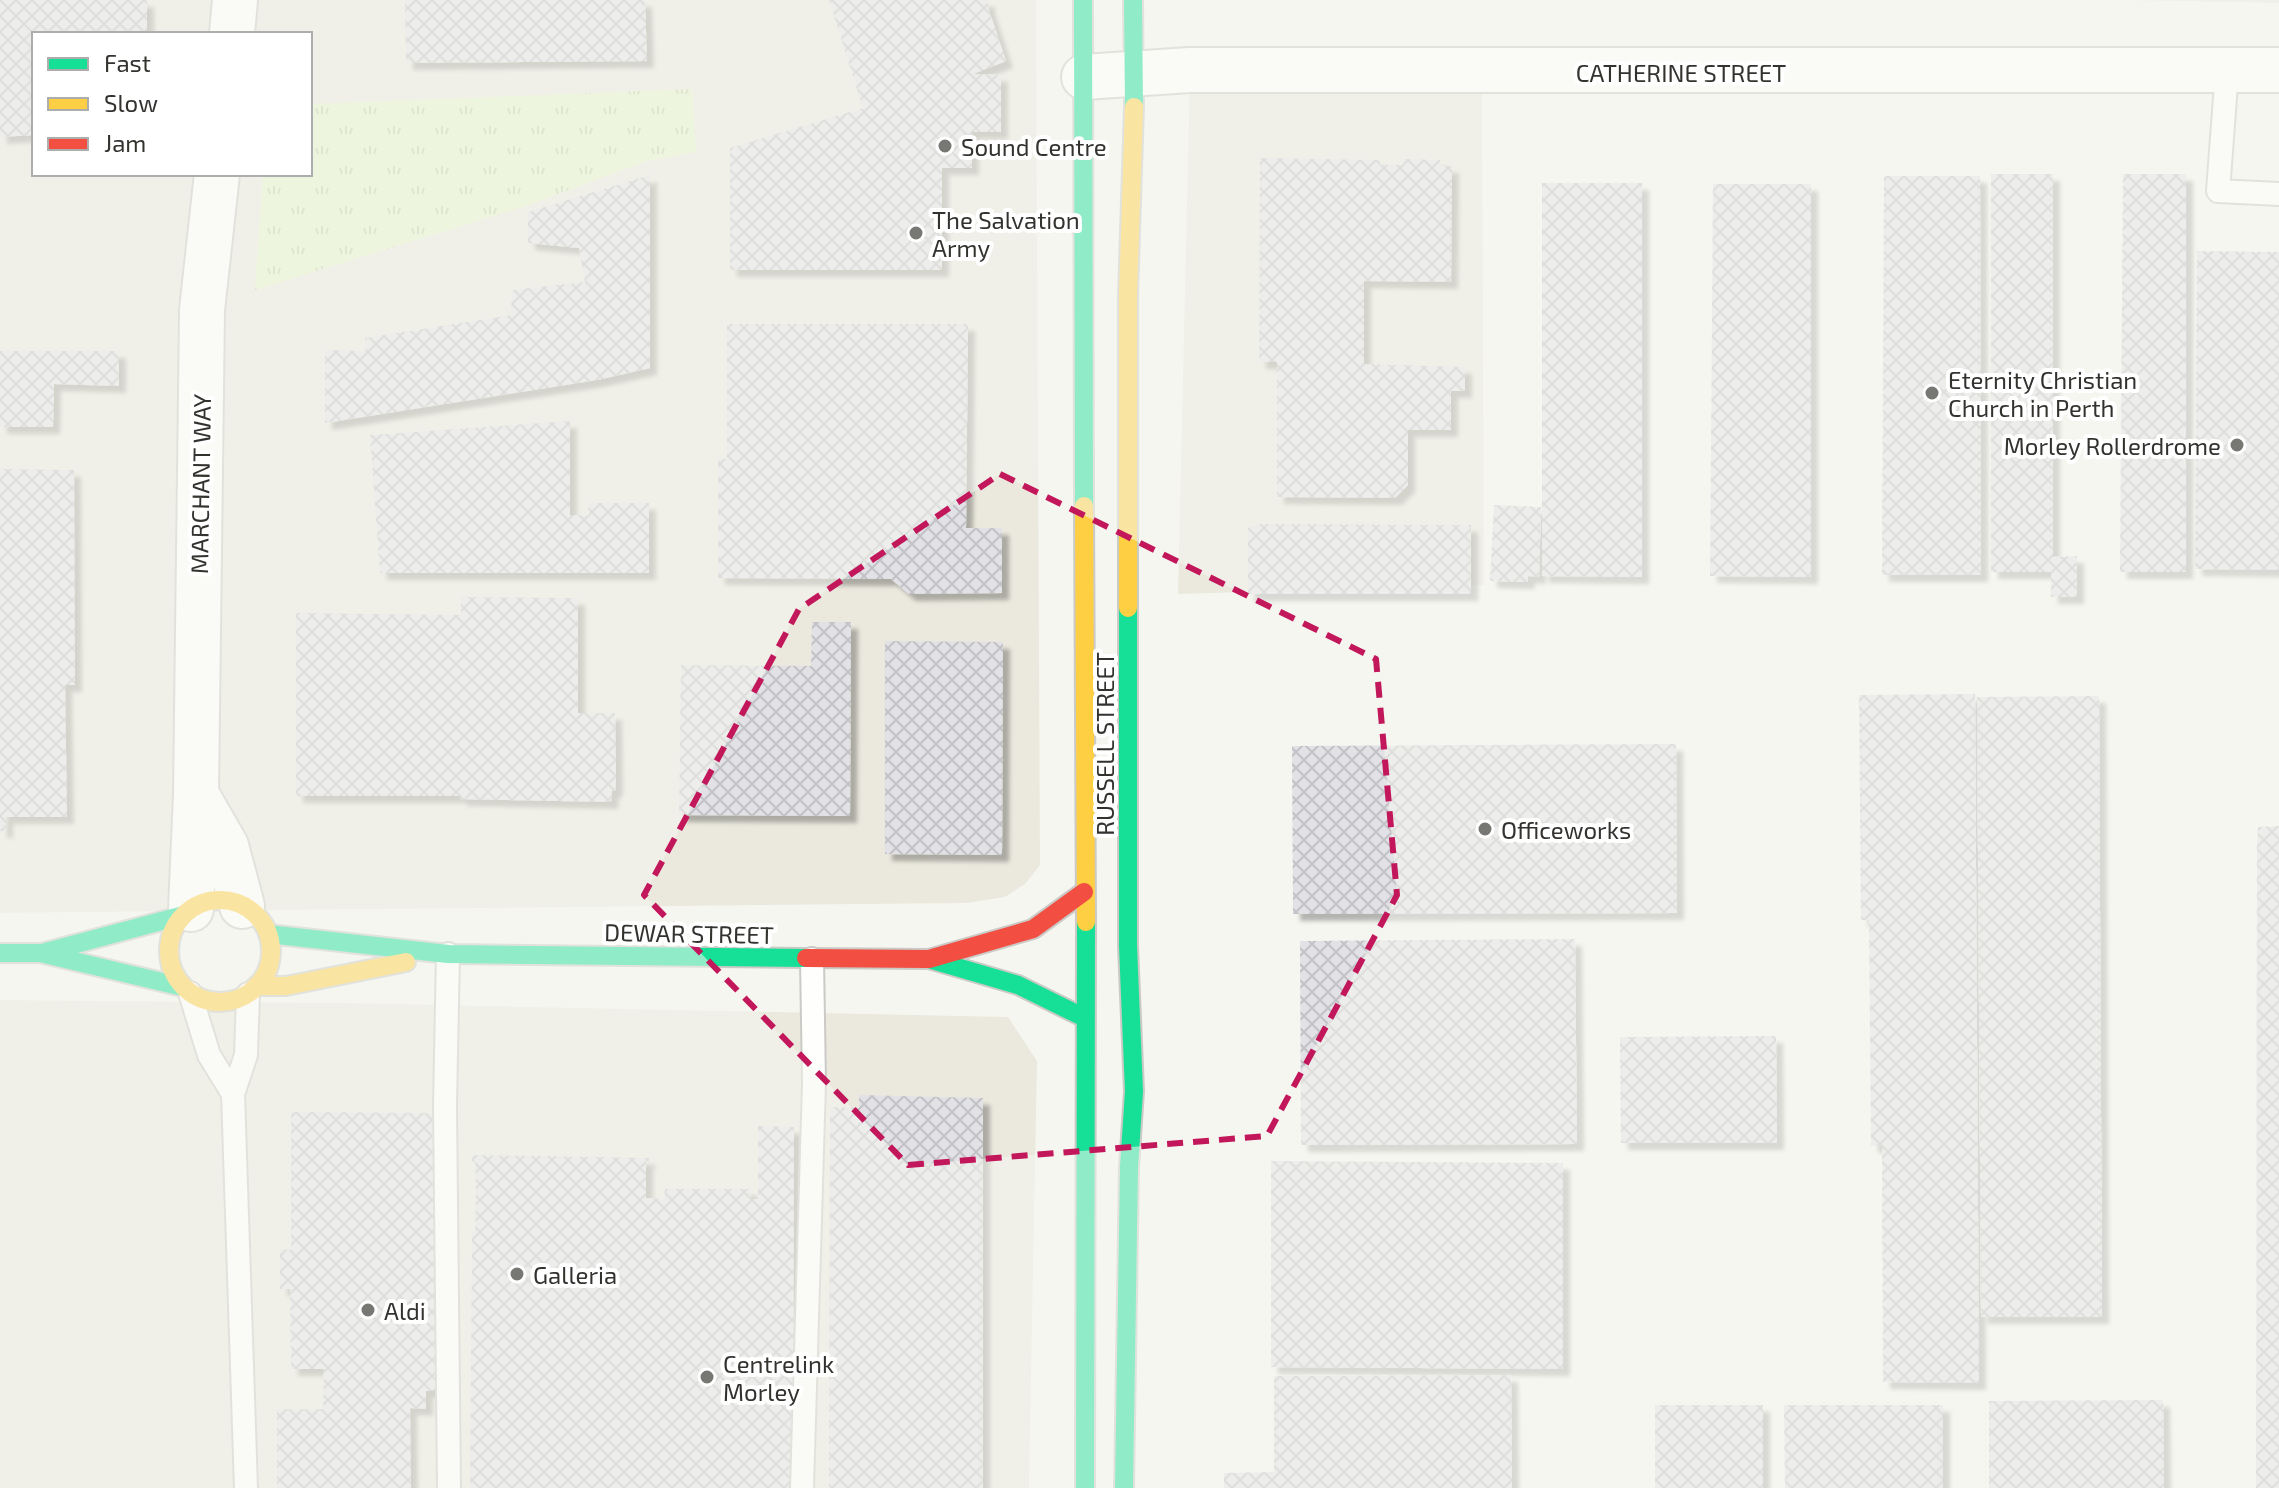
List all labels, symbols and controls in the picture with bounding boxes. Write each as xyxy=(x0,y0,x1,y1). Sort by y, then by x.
legend xyxy=(32,32,312,176)
text: Fast xyxy=(104,48,151,77)
street label: CATHERINE STREET xyxy=(1576,58,1786,87)
text: Slow xyxy=(104,88,158,117)
text: Jam xyxy=(104,128,146,157)
place label: Sound Centre xyxy=(961,132,1107,161)
marker: Sound Centre xyxy=(936,137,954,155)
place label: The Salvation Army xyxy=(932,205,1080,262)
marker: The Salvation Army xyxy=(907,224,925,242)
place label: Eternity Christian Church in Perth xyxy=(1948,365,2137,422)
marker: Eternity Christian Church in Perth xyxy=(1923,384,1941,402)
street label: MARCHANT WAY xyxy=(184,393,216,574)
place label: Morley Rollerdrome xyxy=(2004,431,2221,460)
marker: Morley Rollerdrome xyxy=(2228,436,2246,454)
street label: RUSSELL STREET xyxy=(1090,652,1119,836)
place label: Officeworks xyxy=(1501,815,1631,844)
marker: Officeworks xyxy=(1476,820,1494,838)
street label: DEWAR STREET xyxy=(604,917,774,949)
place label: Galleria xyxy=(533,1260,617,1289)
marker: Galleria xyxy=(508,1265,526,1283)
place label: Aldi xyxy=(384,1296,426,1325)
marker: Aldi xyxy=(359,1301,377,1319)
place label: Centrelink Morley xyxy=(723,1349,834,1406)
marker: Centrelink Morley xyxy=(698,1368,716,1386)

